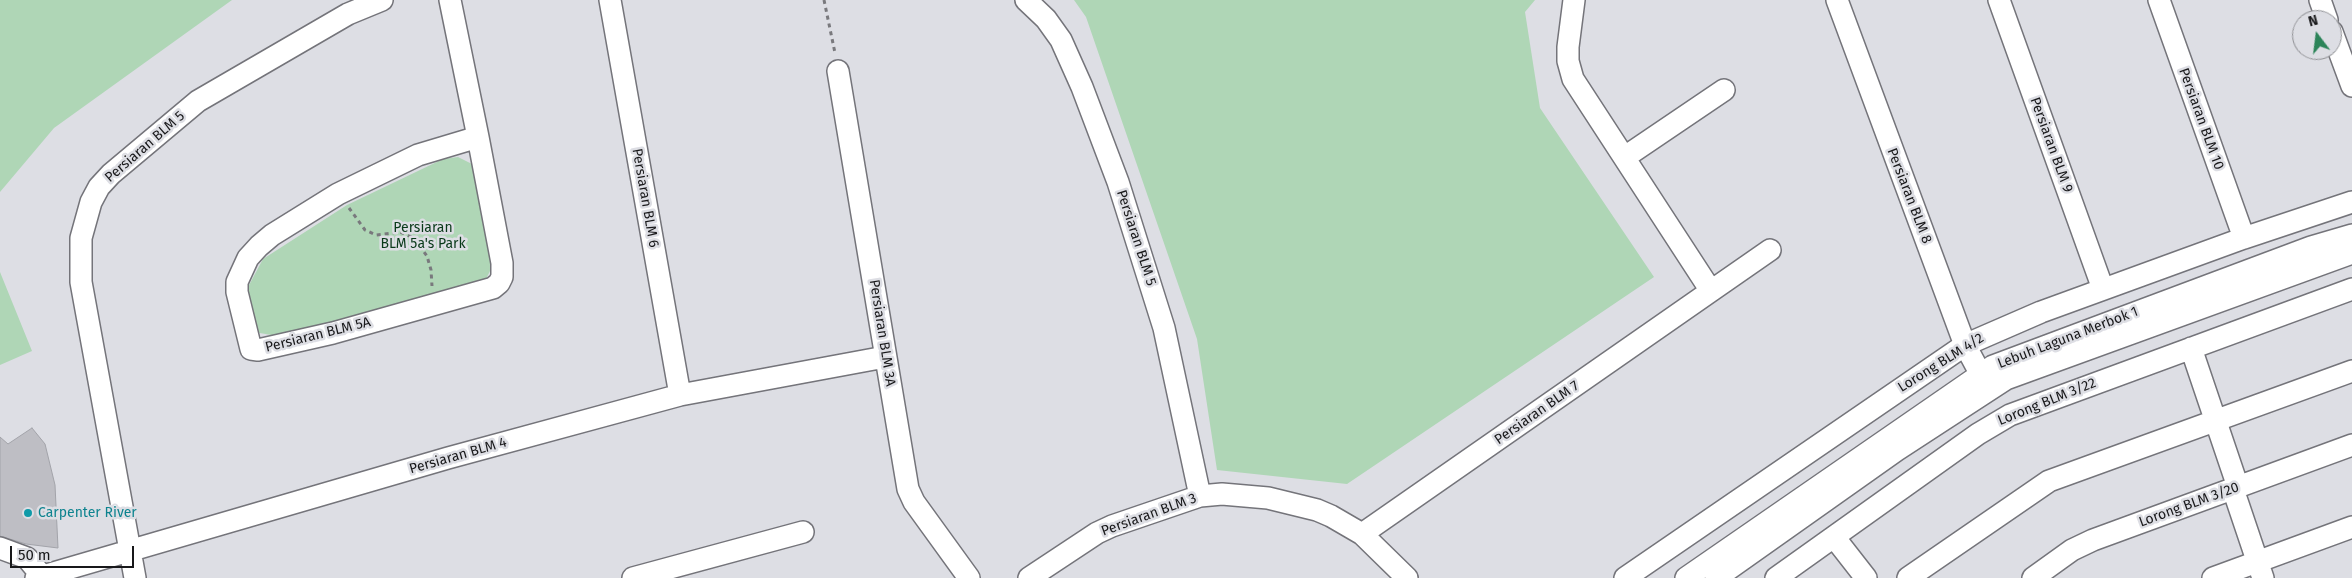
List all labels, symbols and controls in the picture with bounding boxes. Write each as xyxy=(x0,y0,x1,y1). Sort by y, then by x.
north arrow xyxy=(2292,10,2342,60)
text: N xyxy=(2307,12,2320,30)
street label: Persiaran BLM 10 xyxy=(2175,66,2227,172)
street label: Persiaran BLM 9 xyxy=(2026,95,2076,195)
street label: Persiaran BLM 5 xyxy=(102,108,188,186)
street label: Persiaran BLM 8 xyxy=(1883,146,1935,246)
street label: Persiaran BLM 6 xyxy=(628,147,662,249)
street label: Persiaran BLM 5 xyxy=(1113,188,1159,288)
park label: Persiaran BLM 5a's Park xyxy=(380,220,466,252)
street label: Persiaran BLM 3A xyxy=(865,278,899,388)
street label: Lebuh Laguna Merbok 1 xyxy=(1995,303,2141,373)
street label: Persiaran BLM 5A xyxy=(264,314,372,356)
street label: Lorong BLM 4/2 xyxy=(1895,330,1987,396)
street label: Lorong BLM 3/22 xyxy=(1995,375,2099,429)
street label: Persiaran BLM 7 xyxy=(1492,378,1582,448)
street label: Persiaran BLM 4 xyxy=(407,434,509,478)
street label: Lorong BLM 3/20 xyxy=(2137,479,2241,531)
street label: Persiaran BLM 3 xyxy=(1099,490,1199,540)
place label: Carpenter River xyxy=(38,505,137,521)
marker: Carpenter River xyxy=(22,507,34,519)
scale bar xyxy=(12,536,136,568)
text: 50 m xyxy=(18,546,51,564)

